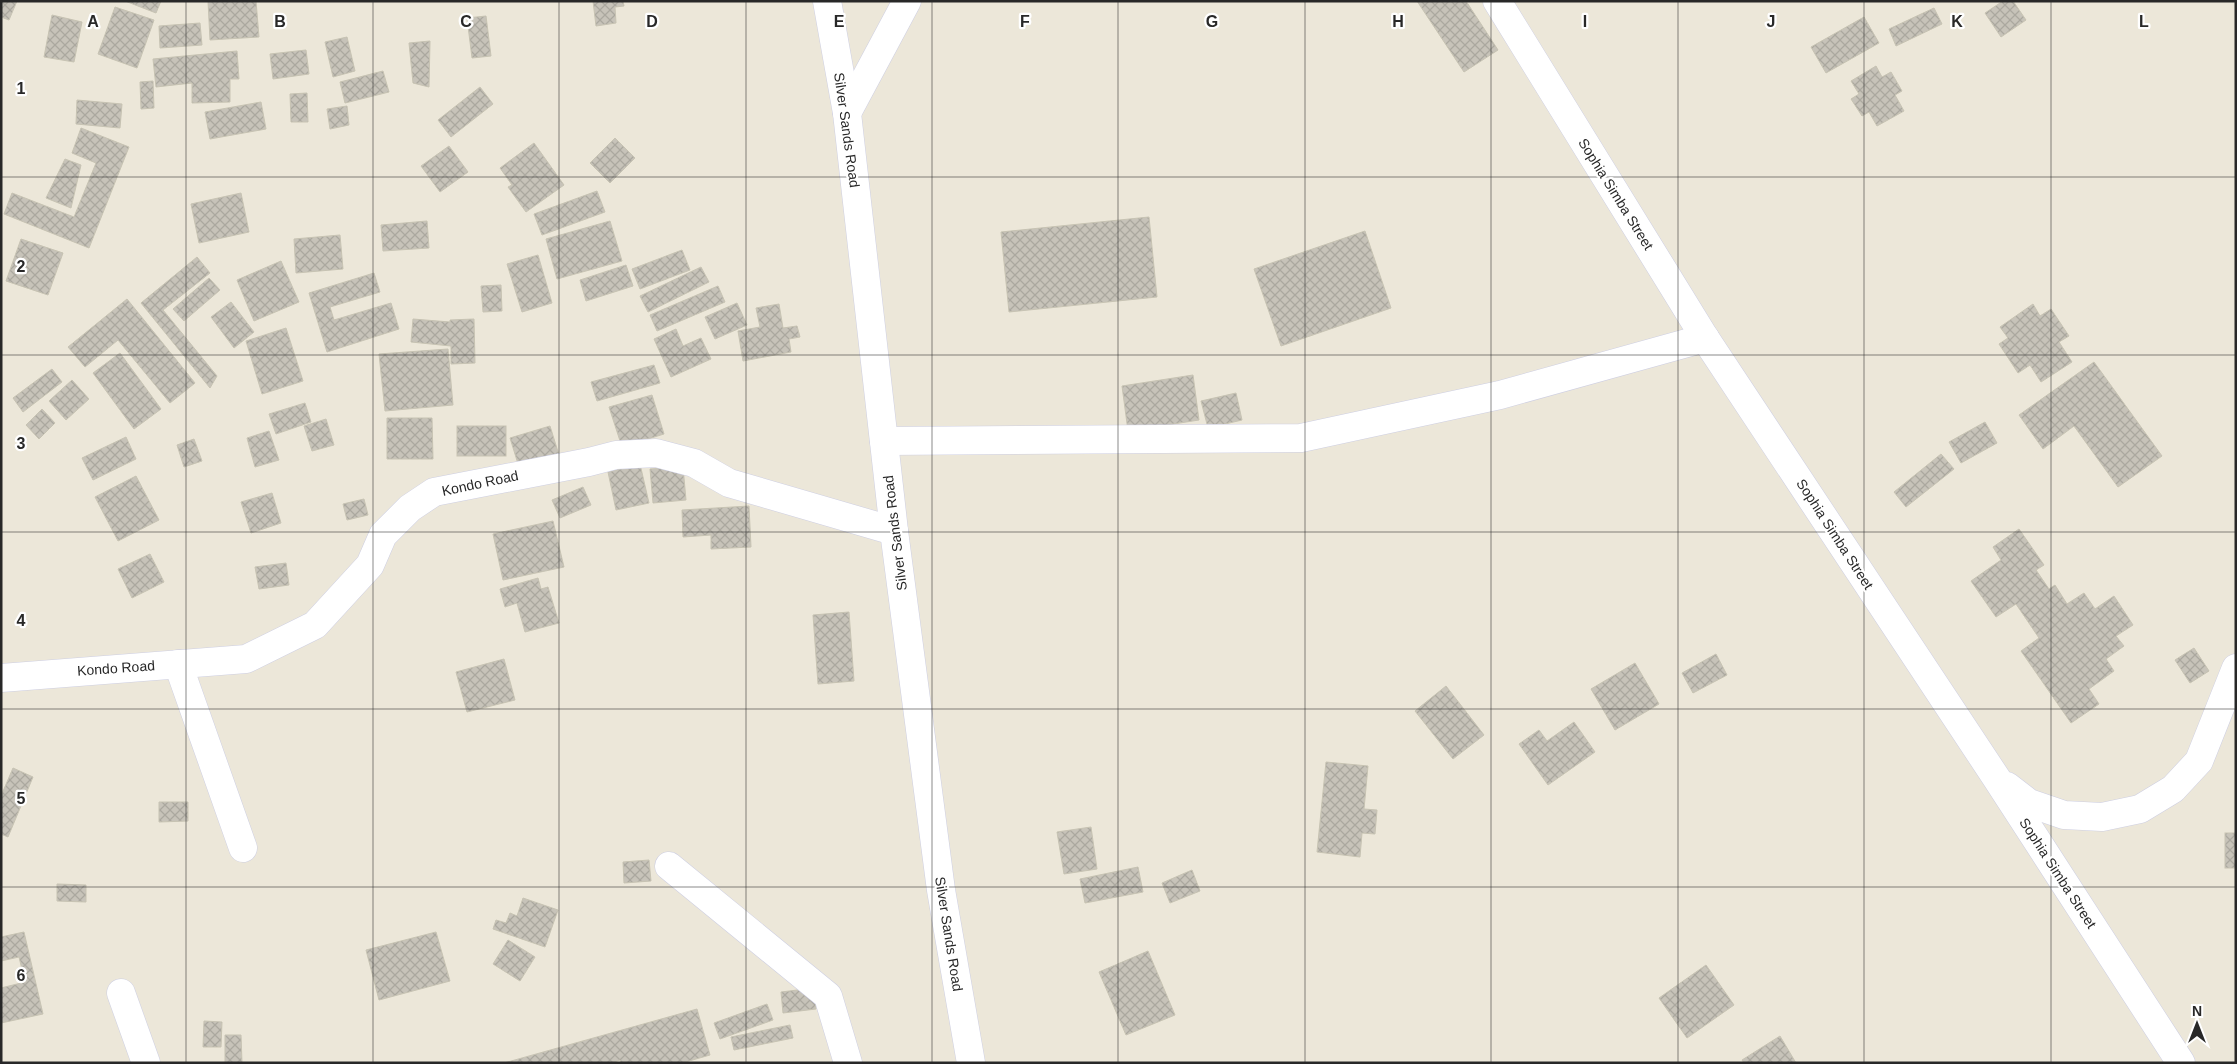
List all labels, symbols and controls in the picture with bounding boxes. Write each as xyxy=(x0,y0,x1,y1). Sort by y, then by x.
text: A xyxy=(87,13,99,30)
text: B xyxy=(274,13,286,30)
text: C xyxy=(460,13,472,30)
text: D xyxy=(646,13,658,30)
text: E xyxy=(834,13,845,30)
text: F xyxy=(1020,13,1030,30)
text: G xyxy=(1206,13,1218,30)
text: H xyxy=(1392,13,1404,30)
text: I xyxy=(1583,13,1587,30)
text: J xyxy=(1767,13,1775,30)
text: K xyxy=(1951,13,1963,30)
text: L xyxy=(2139,13,2149,30)
street label: Silver Sands Road xyxy=(831,71,863,189)
text: 1 xyxy=(17,80,26,97)
street label: Sophia Simba Street xyxy=(1575,135,1657,253)
text: 2 xyxy=(17,258,26,275)
text: 3 xyxy=(17,435,26,452)
street label: Kondo Road xyxy=(440,467,520,499)
street label: Silver Sands Road xyxy=(880,474,910,592)
street label: Sophia Simba Street xyxy=(1793,476,1877,592)
text: 4 xyxy=(17,612,26,629)
street label: Kondo Road xyxy=(77,657,155,679)
text: 5 xyxy=(17,790,26,807)
street label: Sophia Simba Street xyxy=(2016,815,2100,931)
street label: Silver Sands Road xyxy=(932,875,966,993)
text: 6 xyxy=(17,967,26,984)
north arrow xyxy=(2172,999,2222,1049)
text: N xyxy=(2192,1003,2202,1019)

